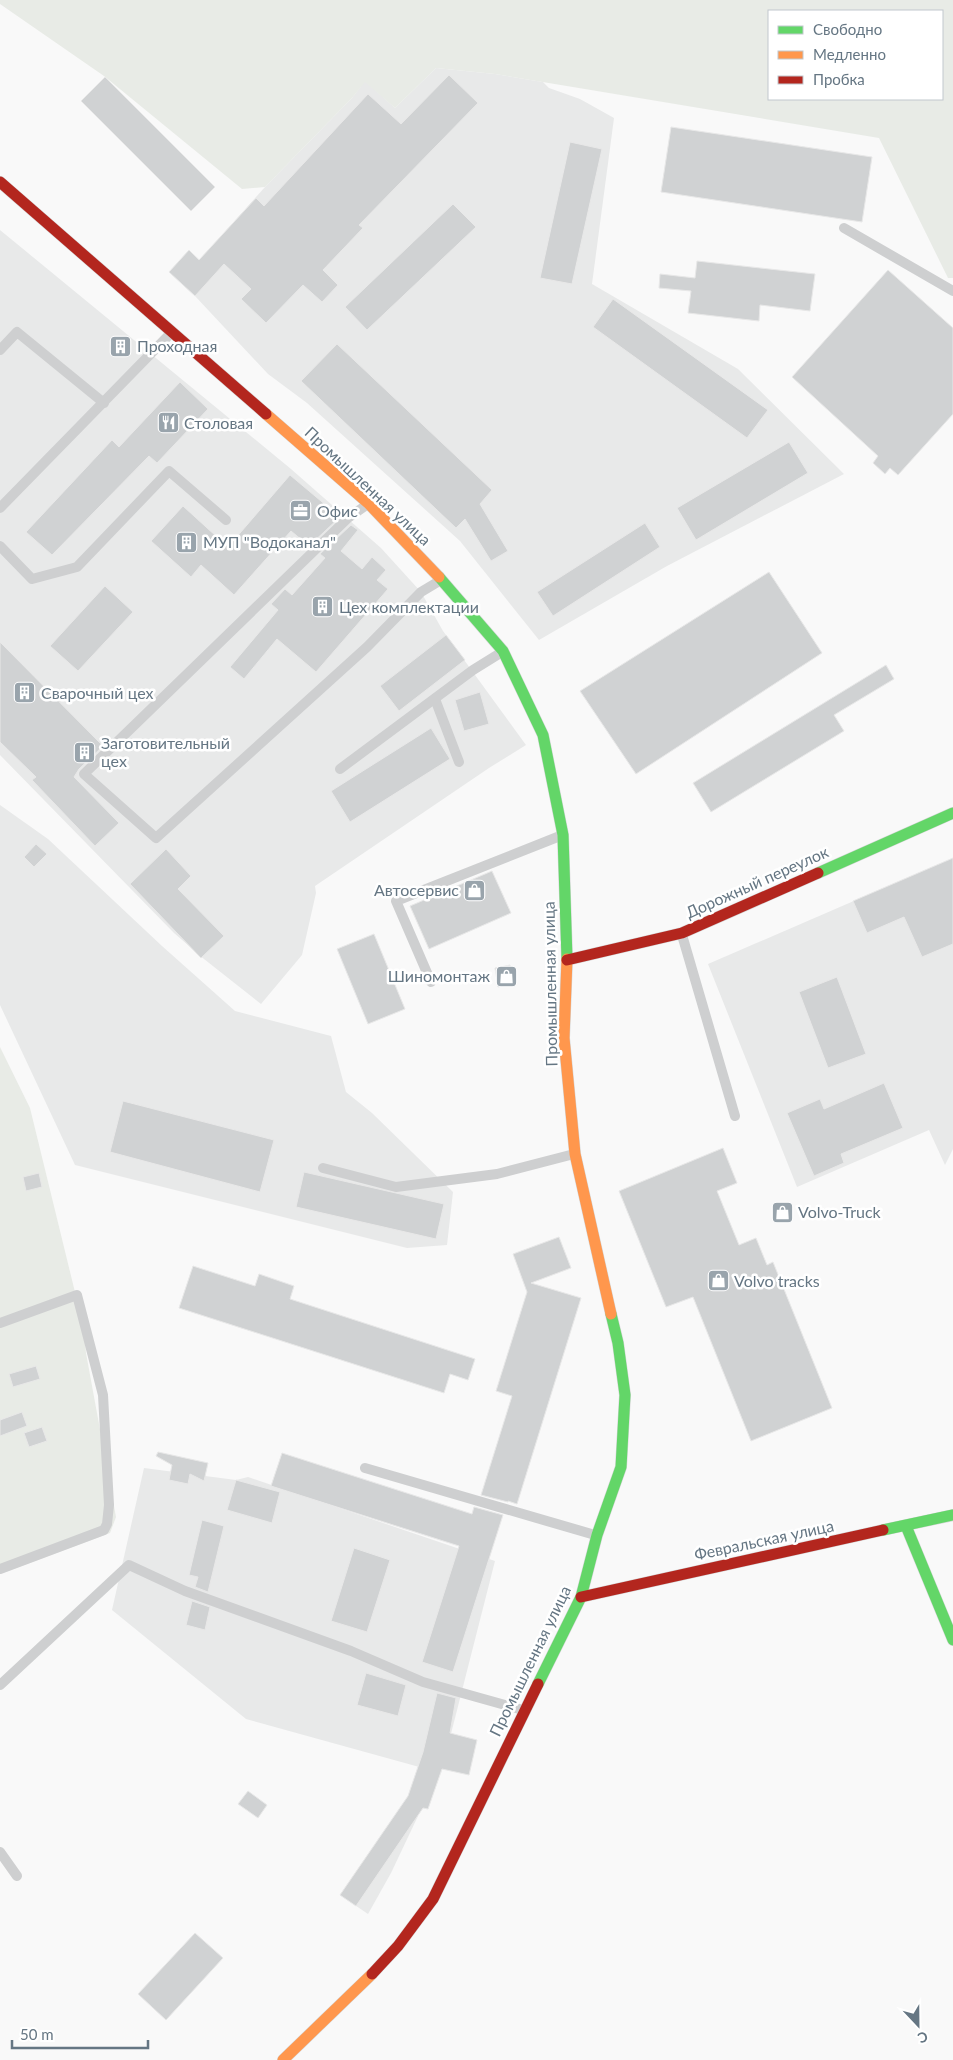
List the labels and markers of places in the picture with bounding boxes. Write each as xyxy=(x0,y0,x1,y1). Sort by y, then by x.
building icon: Проходная xyxy=(109,334,133,358)
place label: Проходная xyxy=(137,336,217,355)
restaurant icon: Столовая xyxy=(156,411,180,435)
place label: Столовая xyxy=(184,413,253,432)
office icon: Офис xyxy=(289,499,313,523)
place label: Офис xyxy=(317,501,358,520)
building icon: МУП "Водоканал" xyxy=(175,530,199,554)
place label: МУП "Водоканал" xyxy=(203,532,336,551)
building icon: Цех комплектации xyxy=(311,595,335,619)
place label: Цех комплектации xyxy=(339,597,479,616)
building icon: Сварочный цех xyxy=(13,681,37,705)
place label: Сварочный цех xyxy=(41,683,154,702)
place label: Заготовительный цех xyxy=(101,733,230,770)
building icon: Заготовительный цех xyxy=(73,740,97,764)
shop icon: Автосервис xyxy=(463,878,487,902)
place label: Автосервис xyxy=(374,880,459,899)
shop icon: Шиномонтаж xyxy=(494,964,518,988)
place label: Шиномонтаж xyxy=(388,966,490,985)
shop icon: Volvo-Truck xyxy=(770,1200,794,1224)
place label: Volvo-Truck xyxy=(798,1202,882,1221)
shop icon: Volvo tracks xyxy=(706,1269,730,1293)
place label: Volvo tracks xyxy=(734,1271,820,1290)

